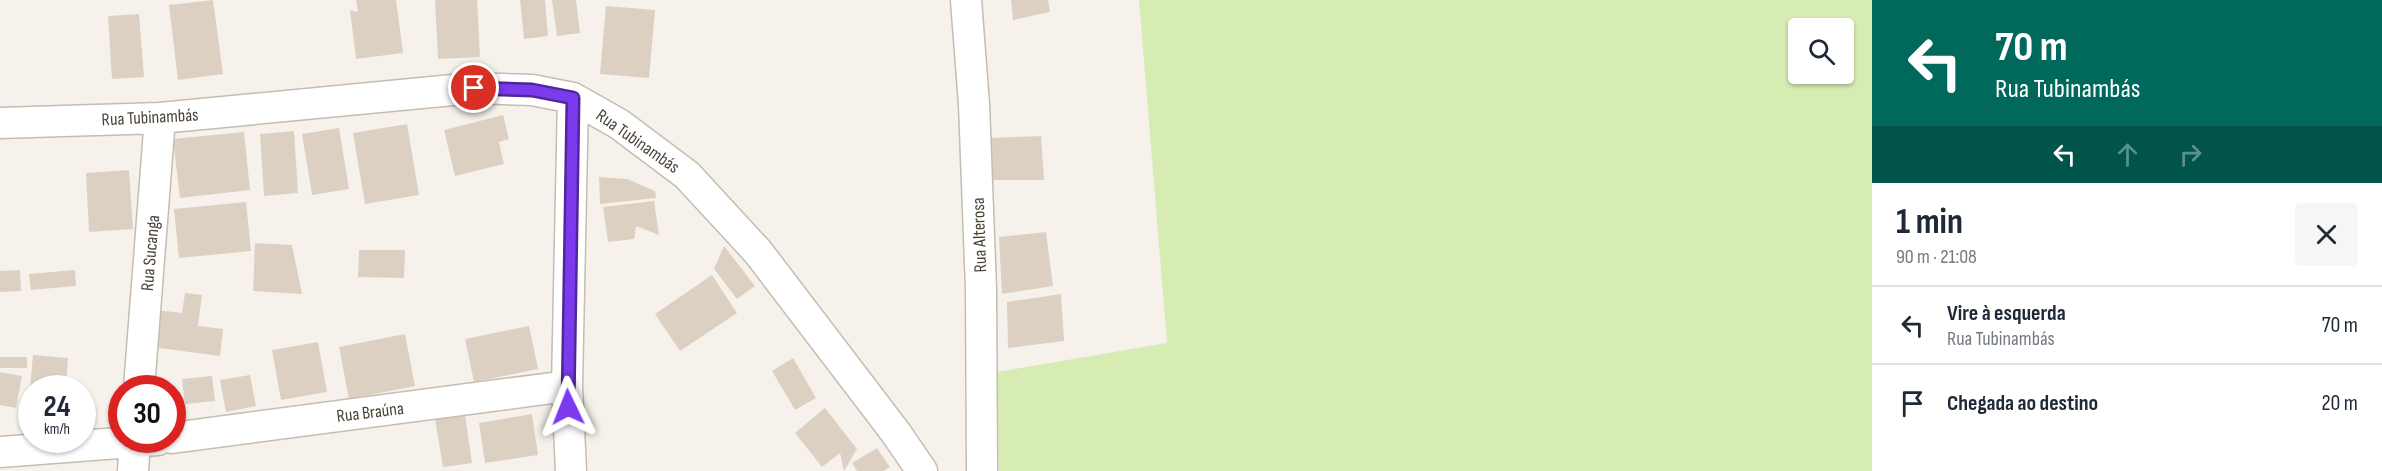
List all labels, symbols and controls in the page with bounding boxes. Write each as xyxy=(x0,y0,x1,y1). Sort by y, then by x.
map controls xyxy=(1788,18,1854,84)
button: search xyxy=(1788,18,1854,84)
text: 70 m xyxy=(1995,22,2068,73)
icon: left xyxy=(1896,24,1974,102)
pin xyxy=(448,62,499,113)
icon: arrive xyxy=(457,71,490,104)
text: Rua Tubinambás xyxy=(1995,73,2141,105)
street label: Rua Tubinambás xyxy=(101,104,199,131)
street label: Rua Tubinambás xyxy=(592,105,683,178)
icon: left xyxy=(2048,138,2081,171)
icon: ahead xyxy=(2111,138,2144,171)
icon: right xyxy=(2174,138,2207,171)
street label: Rua Alterosa xyxy=(968,197,991,273)
text: 1 min xyxy=(1896,201,1963,244)
button: close xyxy=(2295,203,2358,266)
street label: Rua Sucanga xyxy=(137,214,164,292)
text: 90 m · 21:08 xyxy=(1896,245,1977,269)
text: Vire à esquerda xyxy=(1947,300,2066,327)
icon: left xyxy=(1896,309,1929,342)
text: 70 m xyxy=(2322,312,2358,339)
text: Rua Tubinambás xyxy=(1947,327,2055,351)
speed limit sign: 30 xyxy=(108,375,186,453)
position arrow xyxy=(536,375,600,439)
icon: arrive xyxy=(1896,387,1929,420)
text: 24 xyxy=(44,389,70,425)
text: Chegada ao destino xyxy=(1947,390,2098,417)
text: 20 m xyxy=(2322,390,2358,417)
street label: Rua Braúna xyxy=(335,398,405,427)
text: km/h xyxy=(44,420,70,439)

